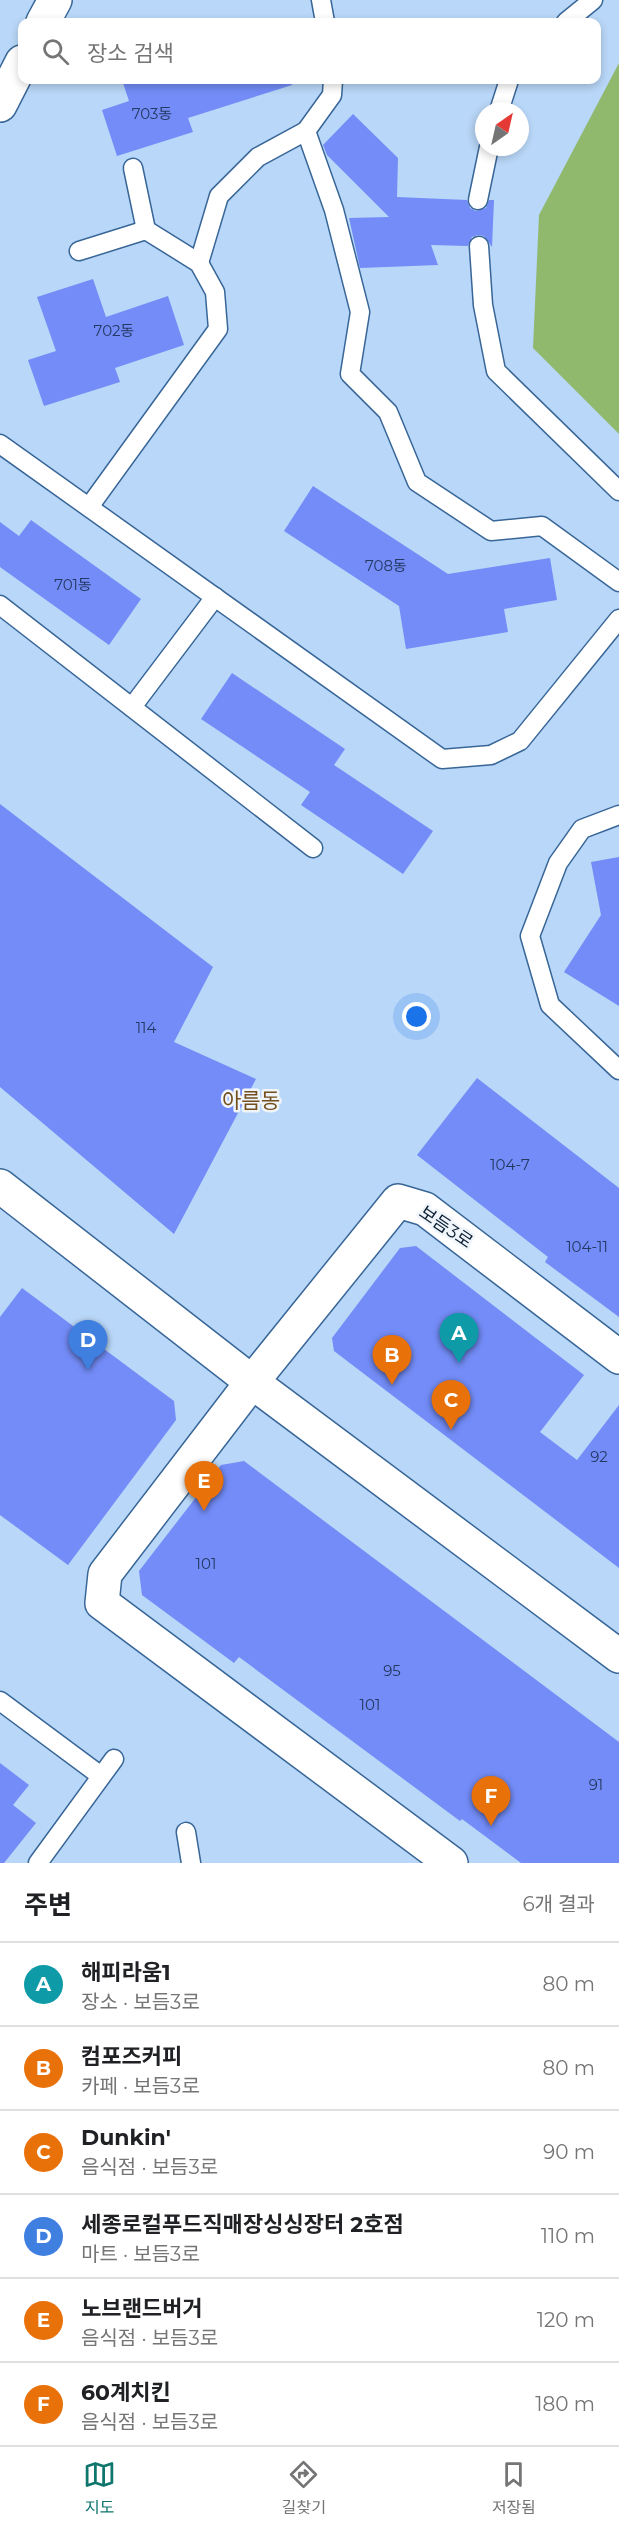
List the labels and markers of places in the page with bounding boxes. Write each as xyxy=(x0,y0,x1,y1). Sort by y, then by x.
pin: A xyxy=(440,1314,478,1363)
pin: D xyxy=(68,1320,107,1370)
pin: B xyxy=(372,1336,412,1385)
pin: C xyxy=(432,1380,470,1430)
pin: E xyxy=(184,1462,224,1511)
pin: F xyxy=(472,1776,510,1826)

